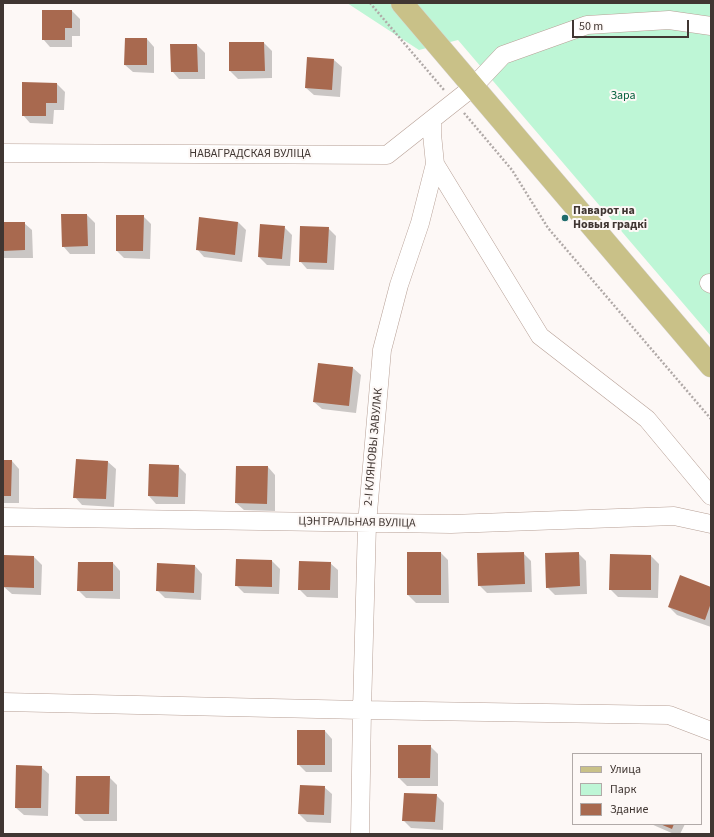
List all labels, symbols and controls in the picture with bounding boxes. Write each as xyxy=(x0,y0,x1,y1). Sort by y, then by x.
scale bar xyxy=(574,12,691,38)
text: 50 m xyxy=(579,18,603,35)
park label: Зара xyxy=(610,89,636,103)
street label: НАВАГРАДСКАЯ ВУЛІЦА xyxy=(189,147,311,161)
place label: Паварот на Новыя градкі xyxy=(573,204,647,232)
marker: Паварот на Новыя градкі xyxy=(560,213,570,223)
street label: 2-І КЛЯНОВЫ ЗАВУЛАК xyxy=(362,387,386,507)
street label: ЦЭНТРАЛЬНАЯ ВУЛІЦА xyxy=(298,515,416,531)
legend xyxy=(572,753,702,825)
text: Улица xyxy=(610,761,641,778)
text: Парк xyxy=(610,781,636,798)
text: Здание xyxy=(610,801,649,818)

